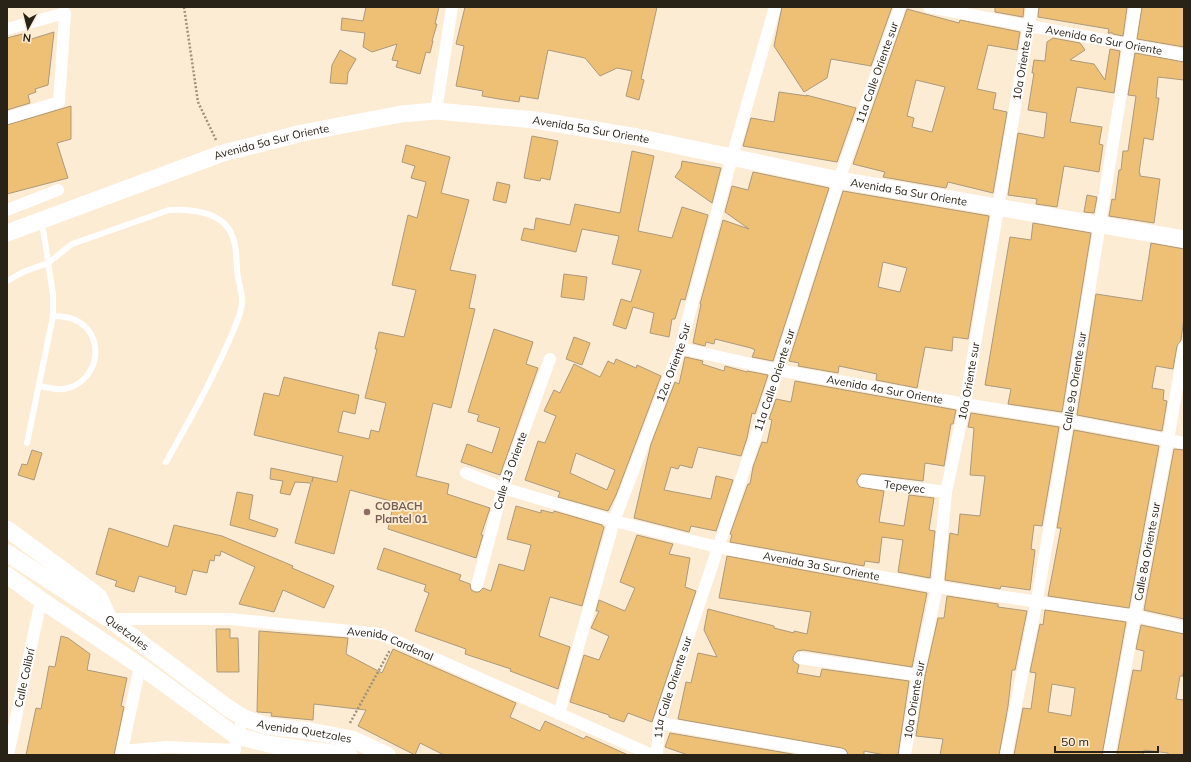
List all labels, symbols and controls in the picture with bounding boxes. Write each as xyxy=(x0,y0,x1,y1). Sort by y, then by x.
north arrow xyxy=(8,8,48,48)
street label: 11a Calle Oriente sur xyxy=(853,20,901,125)
street label: 10a Oriente sur xyxy=(1009,21,1036,101)
street label: Avenida 6a Sur Oriente xyxy=(1045,22,1163,58)
text: N xyxy=(22,30,32,45)
street label: Avenida 5a Sur Oriente xyxy=(532,113,651,146)
street label: Avenida 5a Sur Oriente xyxy=(212,121,330,163)
street label: Avenida 5a Sur Oriente xyxy=(849,175,968,209)
street label: 12a. Oriente Sur xyxy=(653,322,693,404)
street label: 11a Calle Oriente sur xyxy=(751,327,798,433)
street label: Calle 9a Oriente sur xyxy=(1059,331,1089,432)
street label: 10a Oriente sur xyxy=(955,341,982,421)
street label: Avenida 4a Sur Oriente xyxy=(825,372,944,407)
street label: Calle 13 Oriente xyxy=(490,430,530,511)
street label: Tepeyec xyxy=(883,477,927,496)
place label: COBACH Plantel 01 xyxy=(375,499,428,526)
street label: Calle 8a Oriente sur xyxy=(1131,501,1163,602)
marker: COBACH Plantel 01 xyxy=(362,507,372,517)
street label: Avenida 3a Sur Oriente xyxy=(762,549,881,583)
street label: Quetzales xyxy=(102,612,152,653)
street label: Avenida Cardenal xyxy=(346,624,436,664)
street label: 11a Calle Oriente sur xyxy=(651,634,695,739)
street label: Calle Colibrí xyxy=(11,646,38,709)
street label: 10a Oriente sur xyxy=(901,660,928,740)
street label: Avenida Quetzales xyxy=(255,716,353,746)
scale bar xyxy=(1055,728,1158,754)
text: 50 m xyxy=(1061,734,1089,749)

